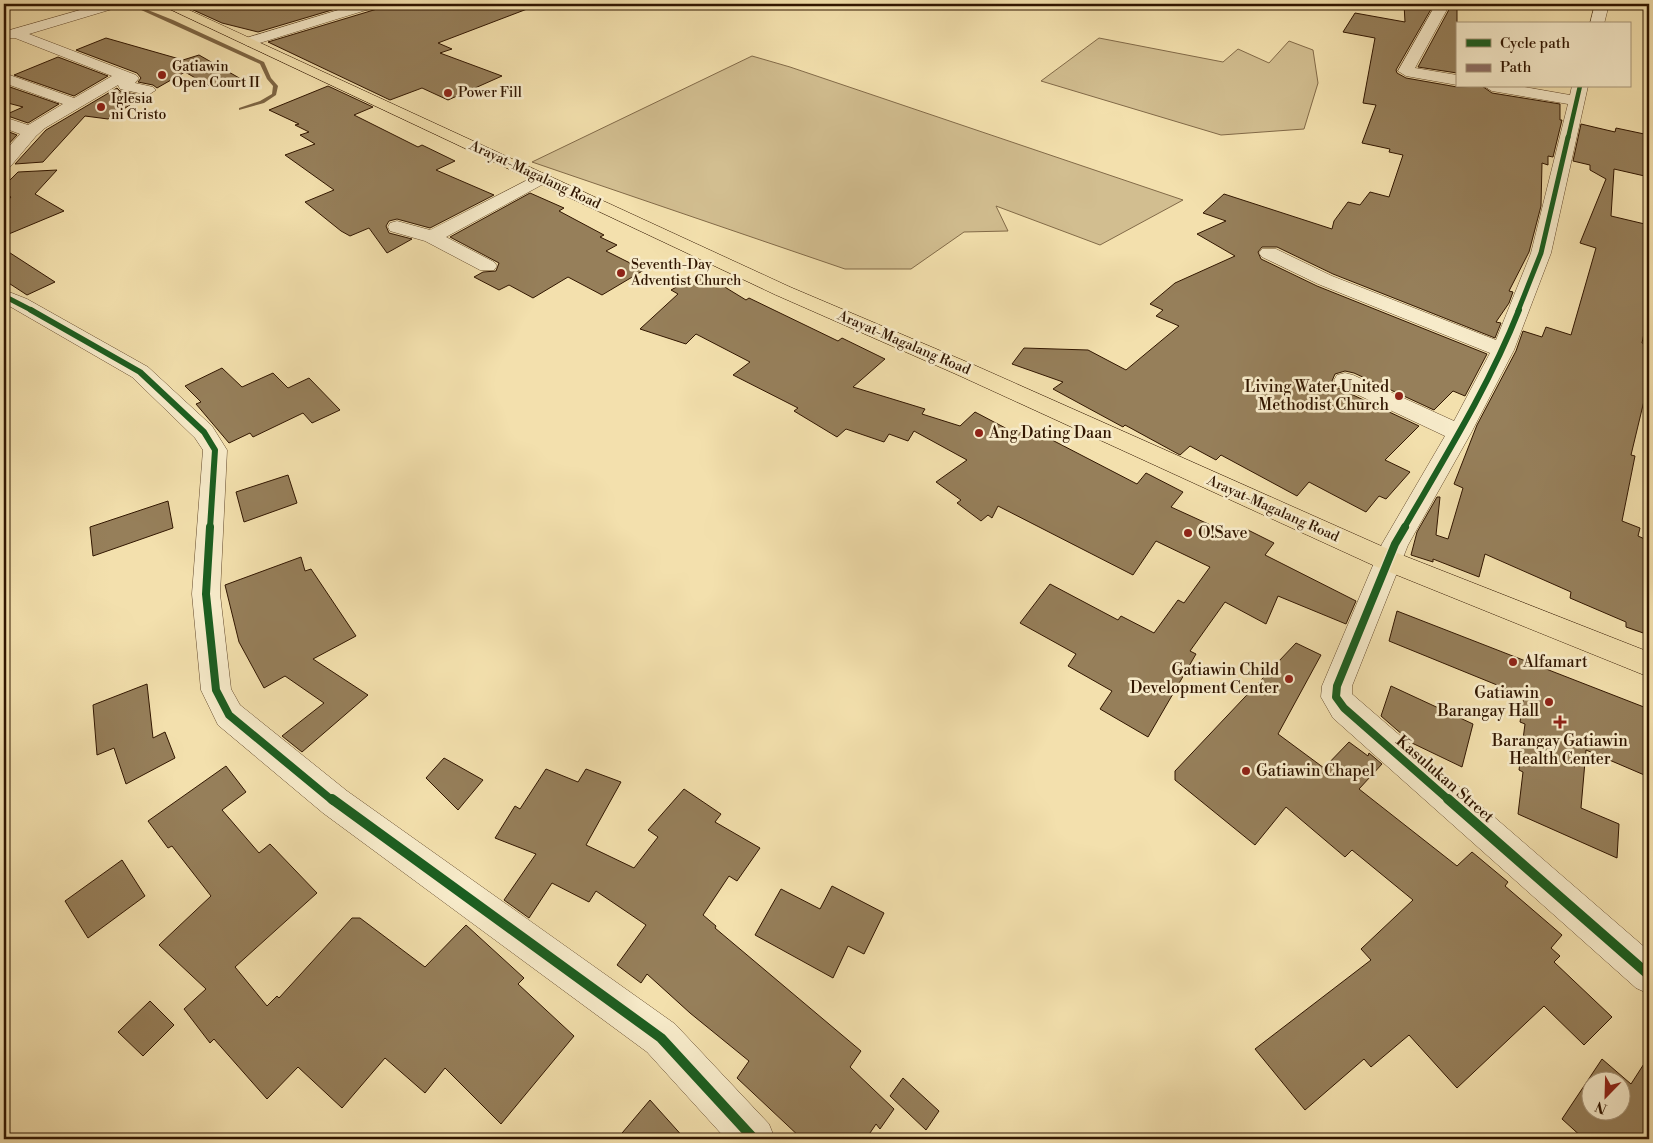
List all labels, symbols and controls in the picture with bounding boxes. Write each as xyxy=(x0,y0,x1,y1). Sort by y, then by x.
legend xyxy=(1456,22,1630,88)
text: Cycle path xyxy=(1500,34,1570,53)
place label: Gatiawin Open Court II xyxy=(172,58,260,92)
text: Path xyxy=(1500,58,1532,77)
marker: Gatiawin Open Court II xyxy=(156,69,168,81)
place label: Power Fill xyxy=(458,84,522,102)
marker: Power Fill xyxy=(442,87,454,99)
place label: Iglesia ni Cristo xyxy=(111,90,166,124)
marker: Iglesia ni Cristo xyxy=(95,101,107,113)
street label: Arayat-Magalang Road xyxy=(466,136,604,213)
place label: Seventh-Day Adventist Church xyxy=(630,256,742,290)
marker: Seventh-Day Adventist Church xyxy=(615,267,627,279)
street label: Arayat-Magalang Road xyxy=(834,306,973,379)
place label: Living Water United Methodist Church xyxy=(1245,377,1389,415)
marker: Living Water United Methodist Church xyxy=(1393,390,1405,402)
place label: Ang Dating Daan xyxy=(988,423,1112,443)
marker: Ang Dating Daan xyxy=(973,427,985,439)
street label: Arayat-Magalang Road xyxy=(1203,471,1342,546)
place label: O!Save xyxy=(1198,523,1248,543)
marker: O!Save xyxy=(1182,527,1194,539)
place label: Alfamart xyxy=(1522,652,1588,672)
marker: Alfamart xyxy=(1507,656,1519,668)
place label: Gatiawin Child Development Center xyxy=(1130,660,1279,698)
marker: Gatiawin Child Development Center xyxy=(1283,673,1295,685)
place label: Gatiawin Barangay Hall xyxy=(1436,683,1539,721)
marker: Gatiawin Barangay Hall xyxy=(1543,696,1555,708)
marker: Barangay Gatiawin Health Center xyxy=(1553,715,1567,729)
street label: Kasulukan Street xyxy=(1392,731,1498,827)
place label: Barangay Gatiawin Health Center xyxy=(1491,731,1628,769)
place label: Gatiawin Chapel xyxy=(1256,761,1375,781)
marker: Gatiawin Chapel xyxy=(1240,765,1252,777)
north arrow xyxy=(1580,1070,1630,1120)
text: N xyxy=(1593,1097,1610,1117)

